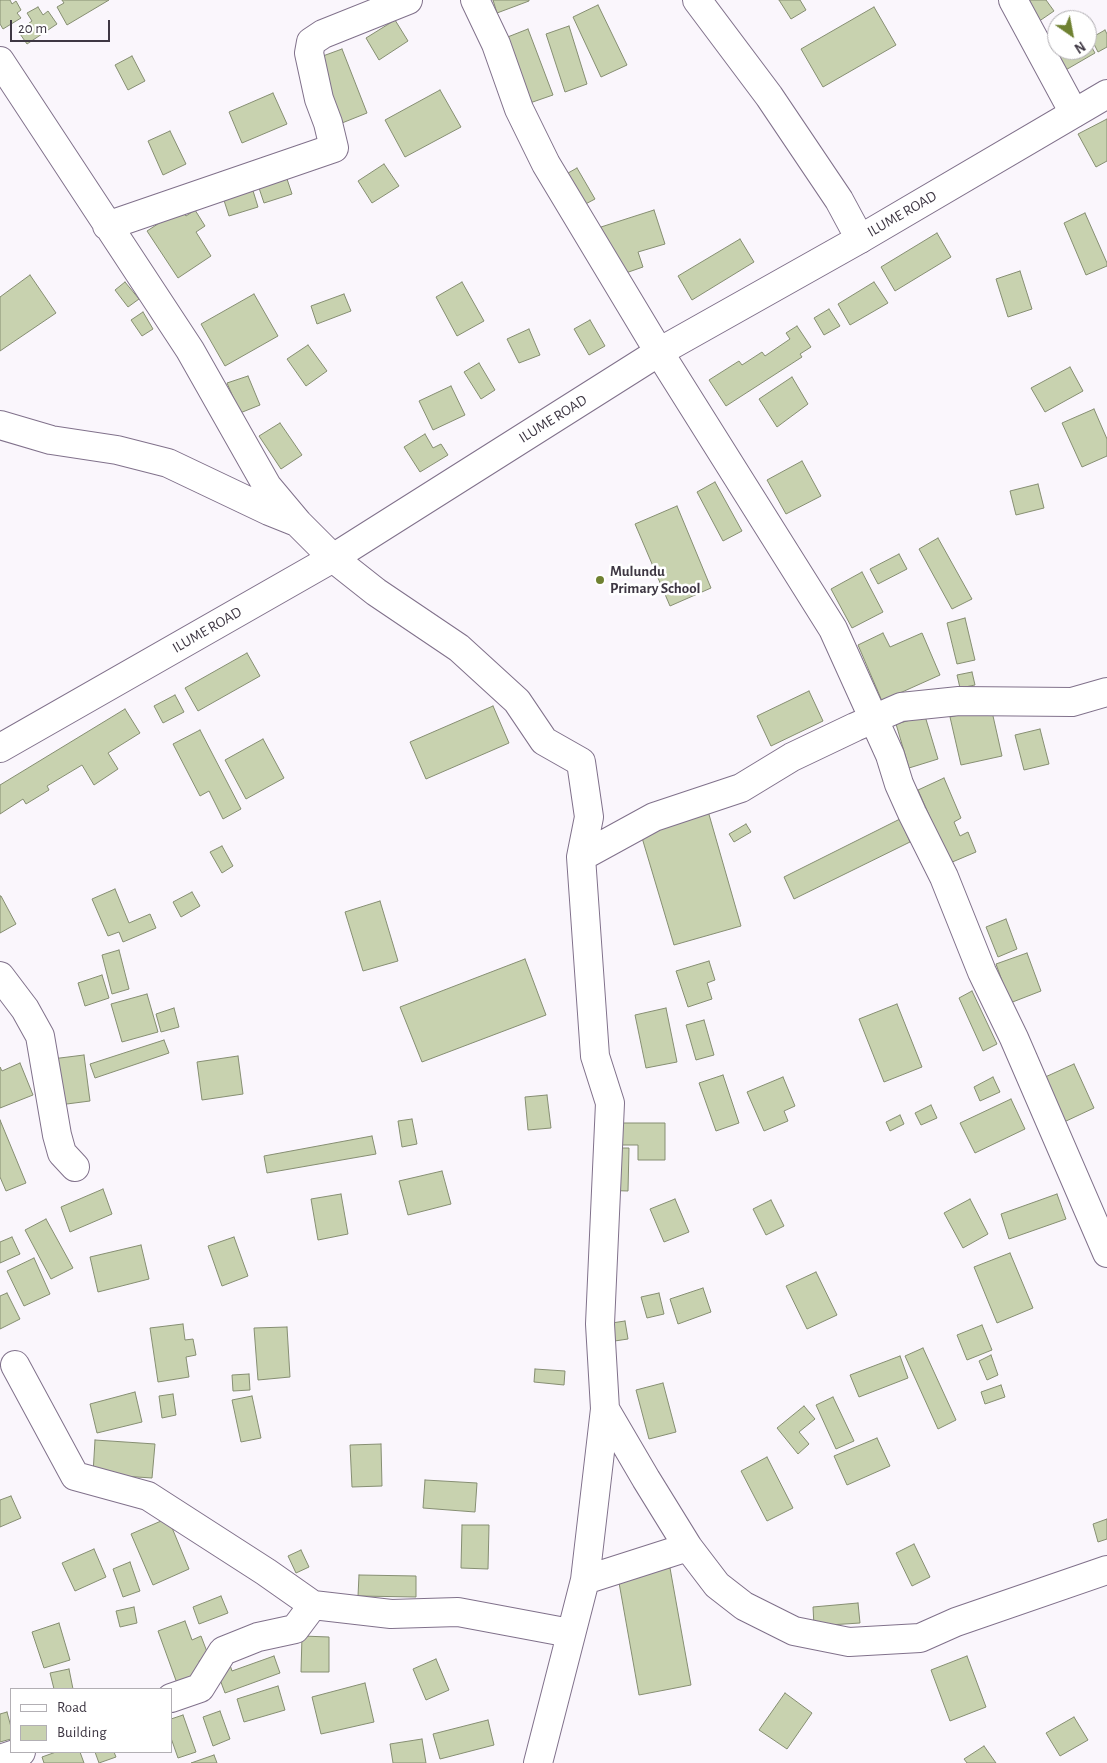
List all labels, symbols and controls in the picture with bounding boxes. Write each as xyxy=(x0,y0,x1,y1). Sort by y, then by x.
scale bar xyxy=(12,10,112,42)
north arrow xyxy=(1047,10,1097,60)
text: 20 m xyxy=(18,21,47,36)
text: N xyxy=(1072,38,1088,55)
street label: ILUME ROAD xyxy=(864,187,940,241)
street label: ILUME ROAD xyxy=(516,391,590,447)
place label: Mulundu Primary School xyxy=(610,562,701,597)
marker: Mulundu Primary School xyxy=(594,574,606,586)
street label: ILUME ROAD xyxy=(169,603,245,657)
legend xyxy=(10,1688,172,1753)
text: Road xyxy=(57,1700,87,1715)
text: Building xyxy=(57,1725,107,1740)

